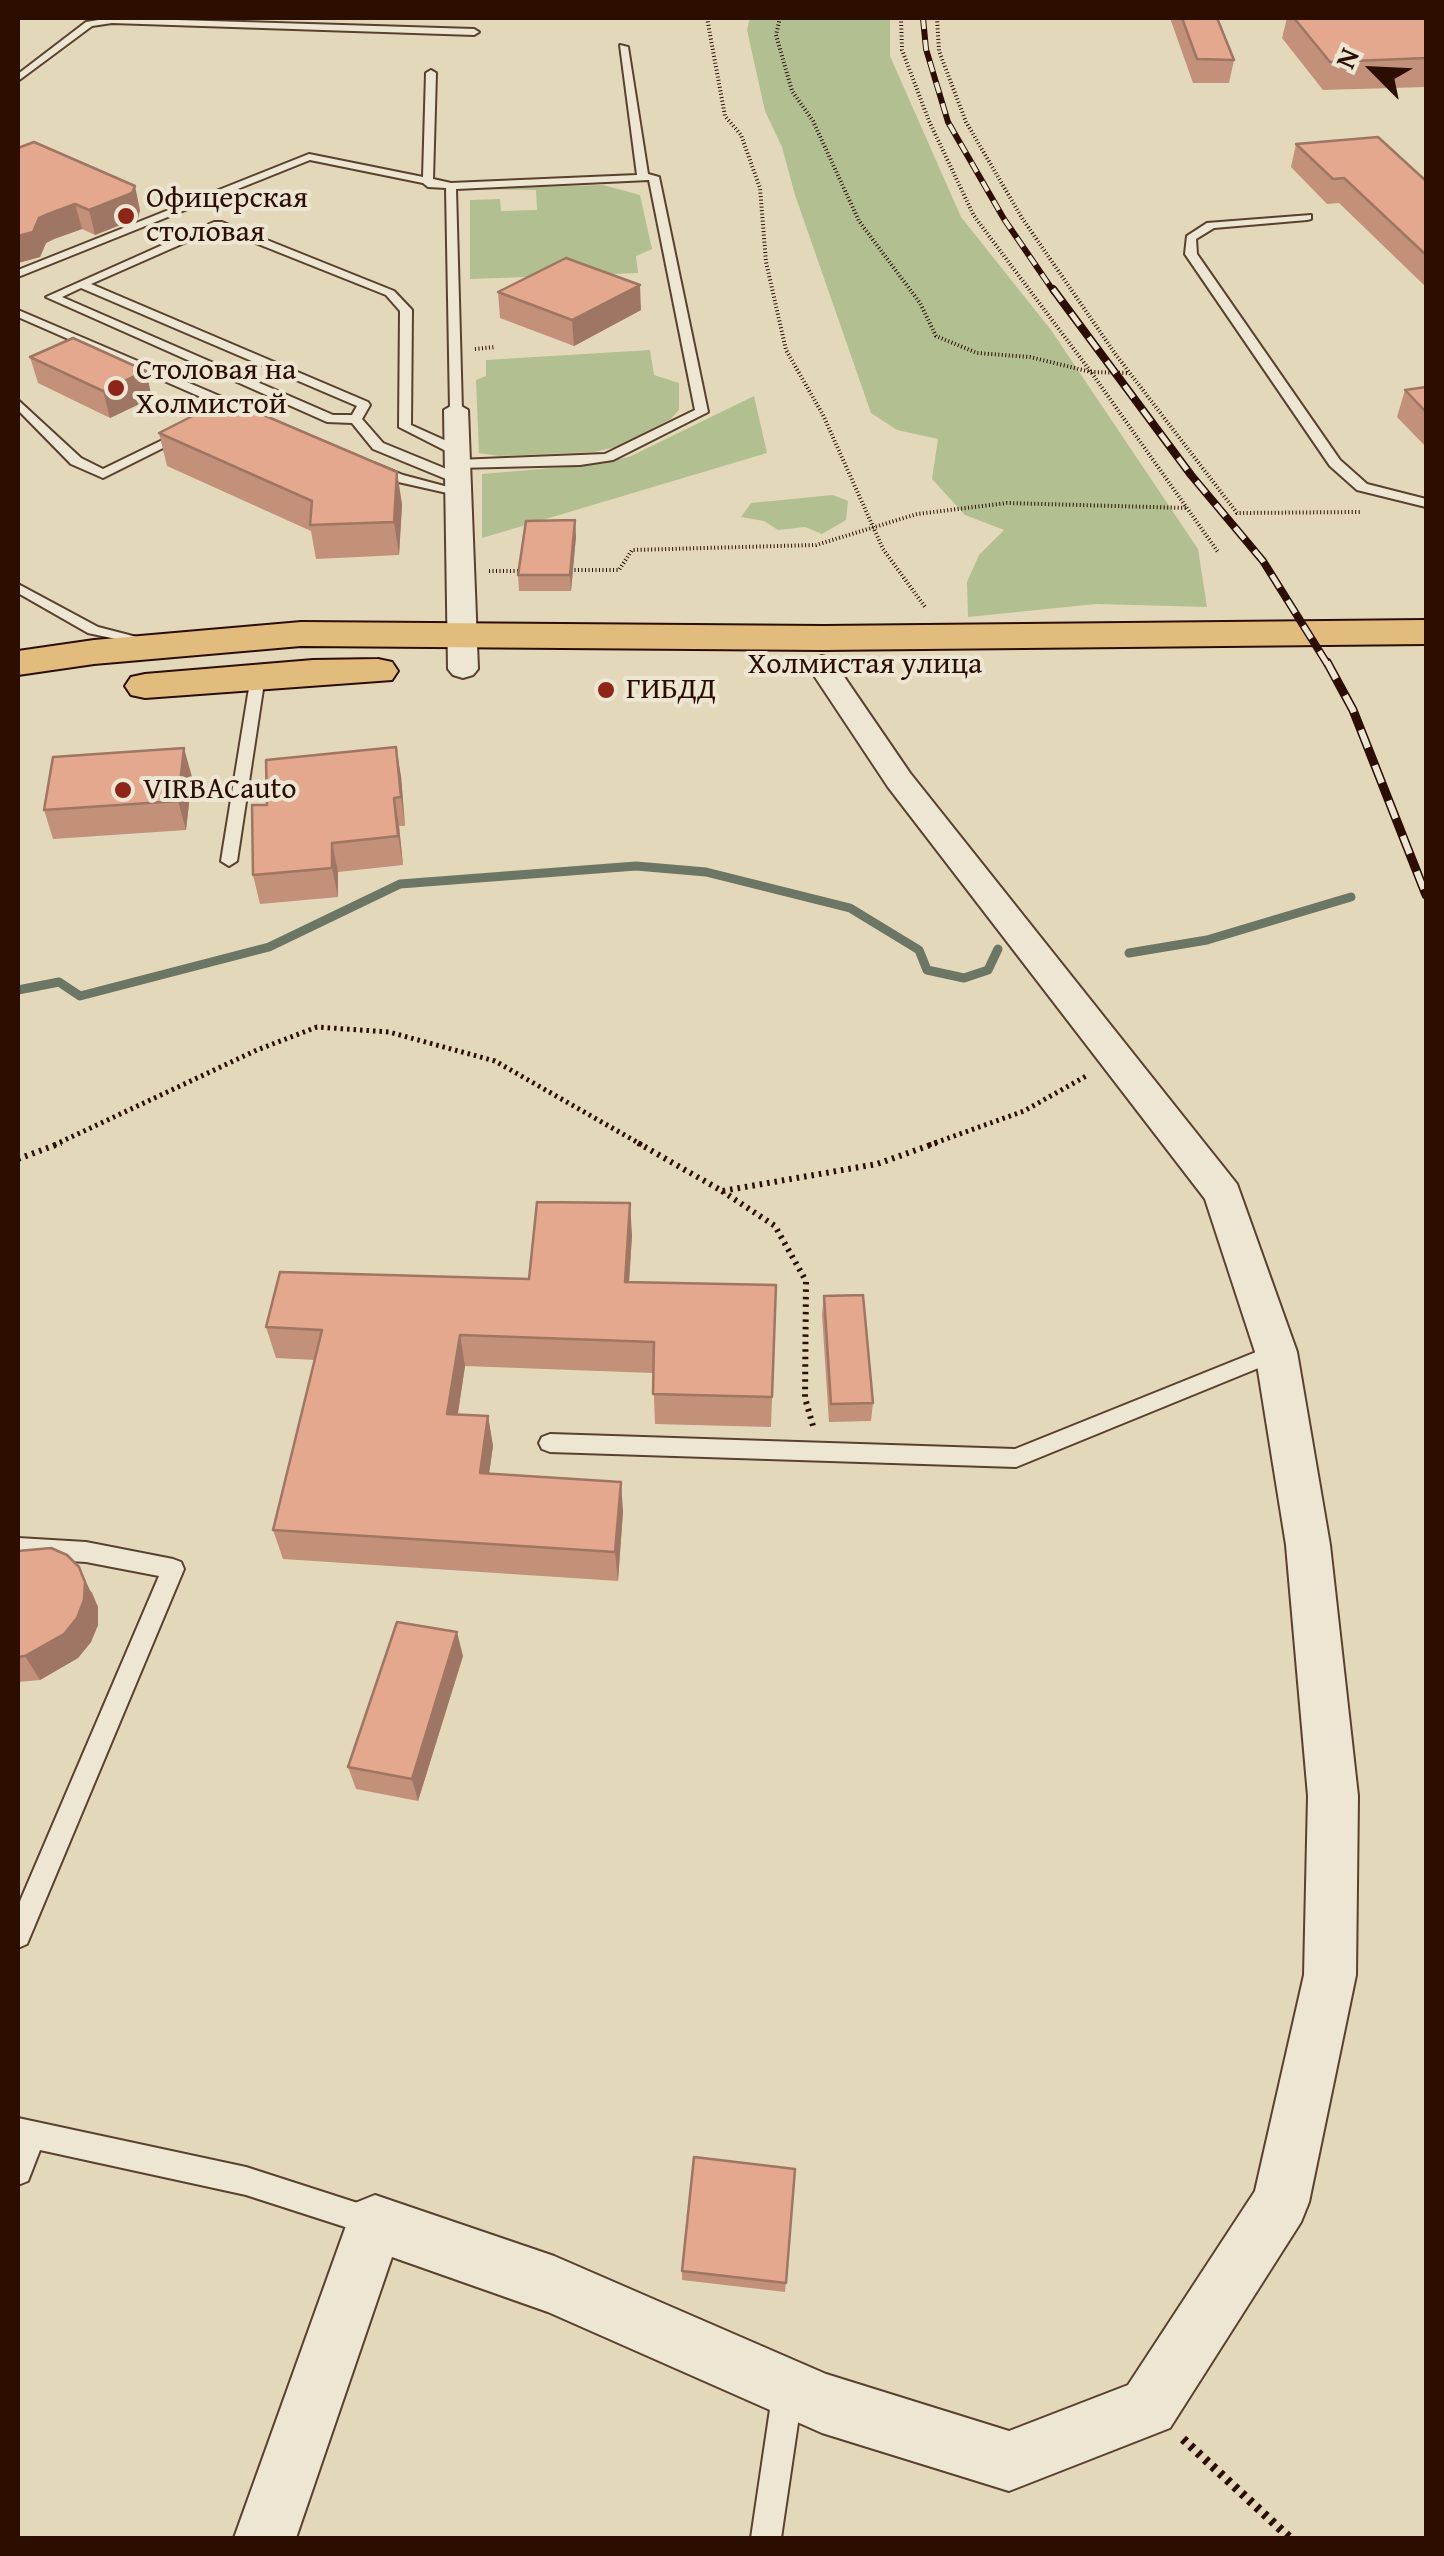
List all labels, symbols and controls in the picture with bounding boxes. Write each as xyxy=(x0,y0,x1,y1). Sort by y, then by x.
north arrow xyxy=(1324,20,1424,120)
text: N xyxy=(1324,41,1369,74)
place label: Офицерская столовая xyxy=(146,181,308,252)
marker: Офицерская столовая xyxy=(115,205,137,227)
place label: Столовая на Холмистой xyxy=(136,353,296,424)
marker: Столовая на Холмистой xyxy=(105,377,127,399)
street label: Холмистая улица xyxy=(748,647,982,683)
place label: ГИБДД xyxy=(626,672,716,708)
marker: ГИБДД xyxy=(595,679,617,701)
place label: VIRBACauto xyxy=(143,772,297,808)
marker: VIRBACauto xyxy=(112,779,134,801)

